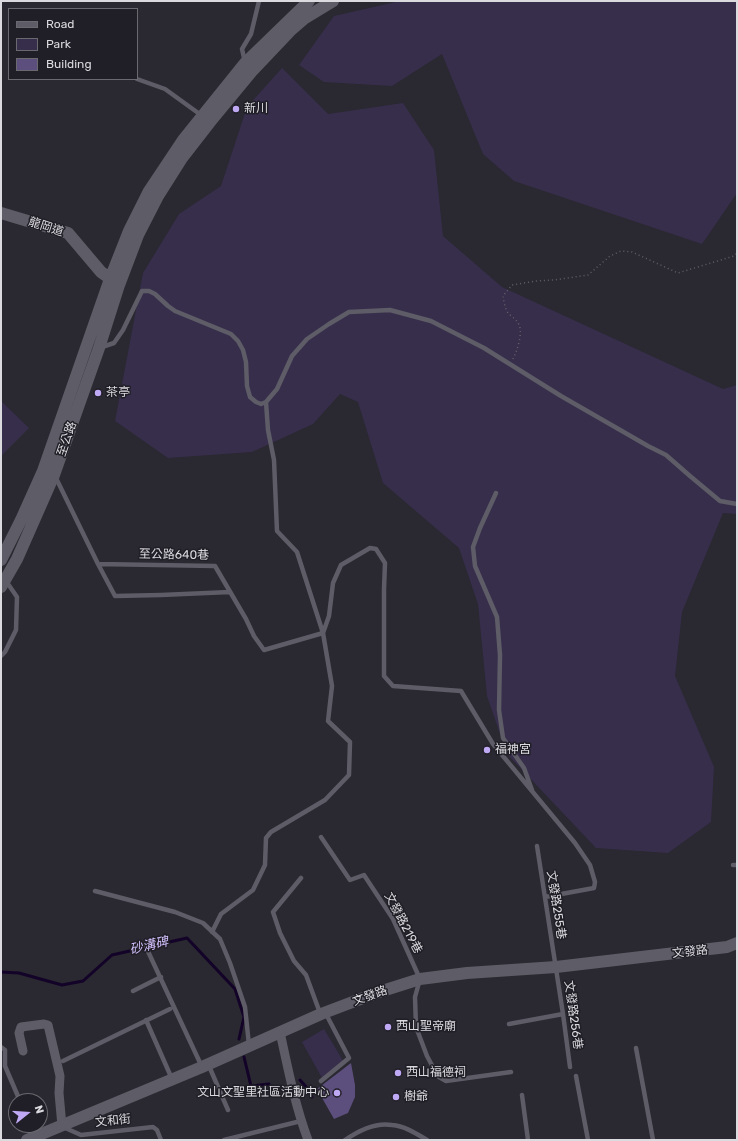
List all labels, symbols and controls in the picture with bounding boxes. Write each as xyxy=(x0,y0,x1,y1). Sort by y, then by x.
legend xyxy=(8,8,138,80)
text: Road xyxy=(46,17,74,31)
text: Park xyxy=(46,37,71,51)
text: Building xyxy=(46,57,92,71)
place label: 新川 xyxy=(244,102,268,116)
marker: 新川 xyxy=(231,104,241,114)
street label: 龍岡道 xyxy=(27,215,65,239)
place label: 茶亭 xyxy=(106,386,130,400)
marker: 茶亭 xyxy=(93,388,103,398)
street label: 至公路 xyxy=(54,420,80,458)
street label: 至公路640巷 xyxy=(139,547,209,563)
place label: 福神宮 xyxy=(495,743,531,757)
marker: 福神宮 xyxy=(482,745,492,755)
street label: 文發路255巷 xyxy=(543,870,569,940)
street label: 文發路219巷 xyxy=(381,890,425,956)
water label: 砂溝碑 xyxy=(128,934,170,958)
street label: 文發路 xyxy=(671,943,709,961)
street label: 文發路256巷 xyxy=(561,980,585,1050)
street label: 文發路 xyxy=(351,983,389,1009)
place label: 西山聖帝廟 xyxy=(396,1020,456,1034)
marker: 西山聖帝廟 xyxy=(383,1022,393,1032)
place label: 西山福德祠 xyxy=(406,1066,466,1080)
marker: 西山福德祠 xyxy=(393,1068,403,1078)
place label: 文山文聖里社區活動中心 xyxy=(197,1086,329,1100)
marker: 文山文聖里社區活動中心 xyxy=(332,1088,342,1098)
place label: 樹爺 xyxy=(404,1090,428,1104)
marker: 樹爺 xyxy=(391,1092,401,1102)
north arrow xyxy=(8,1093,48,1133)
text: N xyxy=(32,1104,46,1115)
street label: 文和街 xyxy=(94,1112,132,1130)

